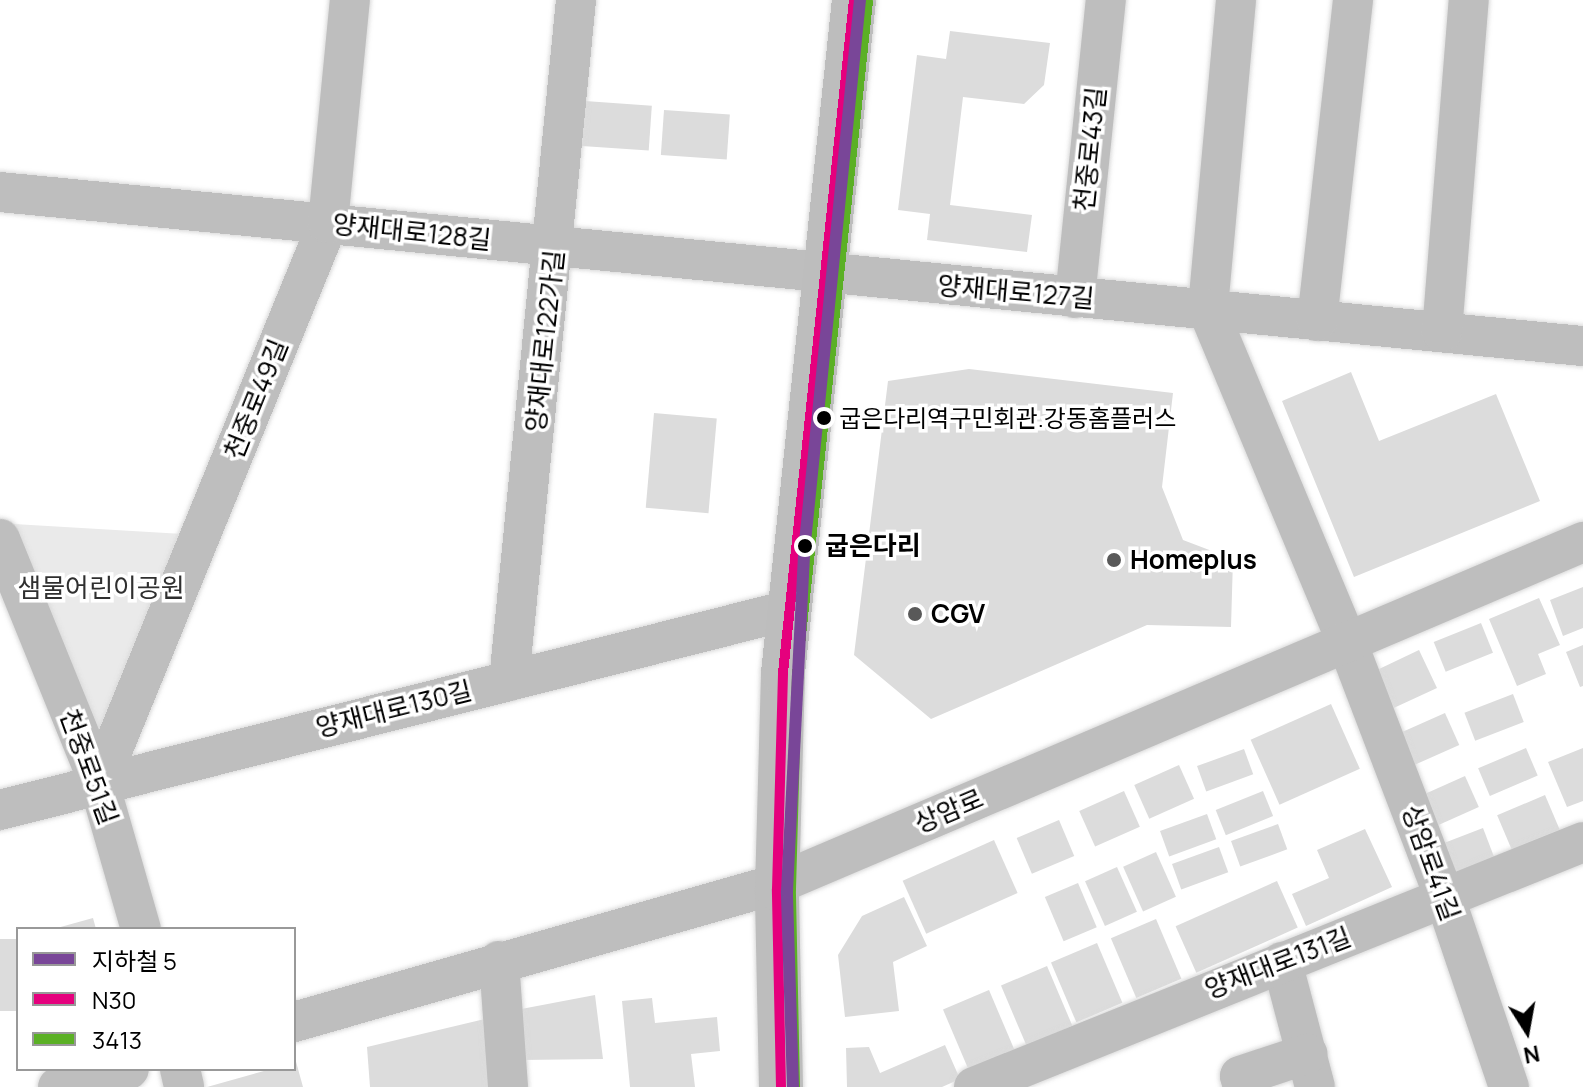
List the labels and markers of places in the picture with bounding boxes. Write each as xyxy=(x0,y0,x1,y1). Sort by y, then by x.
place label: 굽은다리역구민회관.강동홈플러스 xyxy=(839,404,1176,432)
marker: 굽은다리역구민회관.강동홈플러스 xyxy=(816,410,832,426)
place label: 굽은다리 xyxy=(825,530,921,562)
marker: 굽은다리 xyxy=(792,533,818,559)
place label: Homeplus xyxy=(1130,544,1257,576)
marker: Homeplus xyxy=(1105,551,1123,569)
place label: CGV xyxy=(931,598,985,630)
marker: CGV xyxy=(906,605,924,623)

